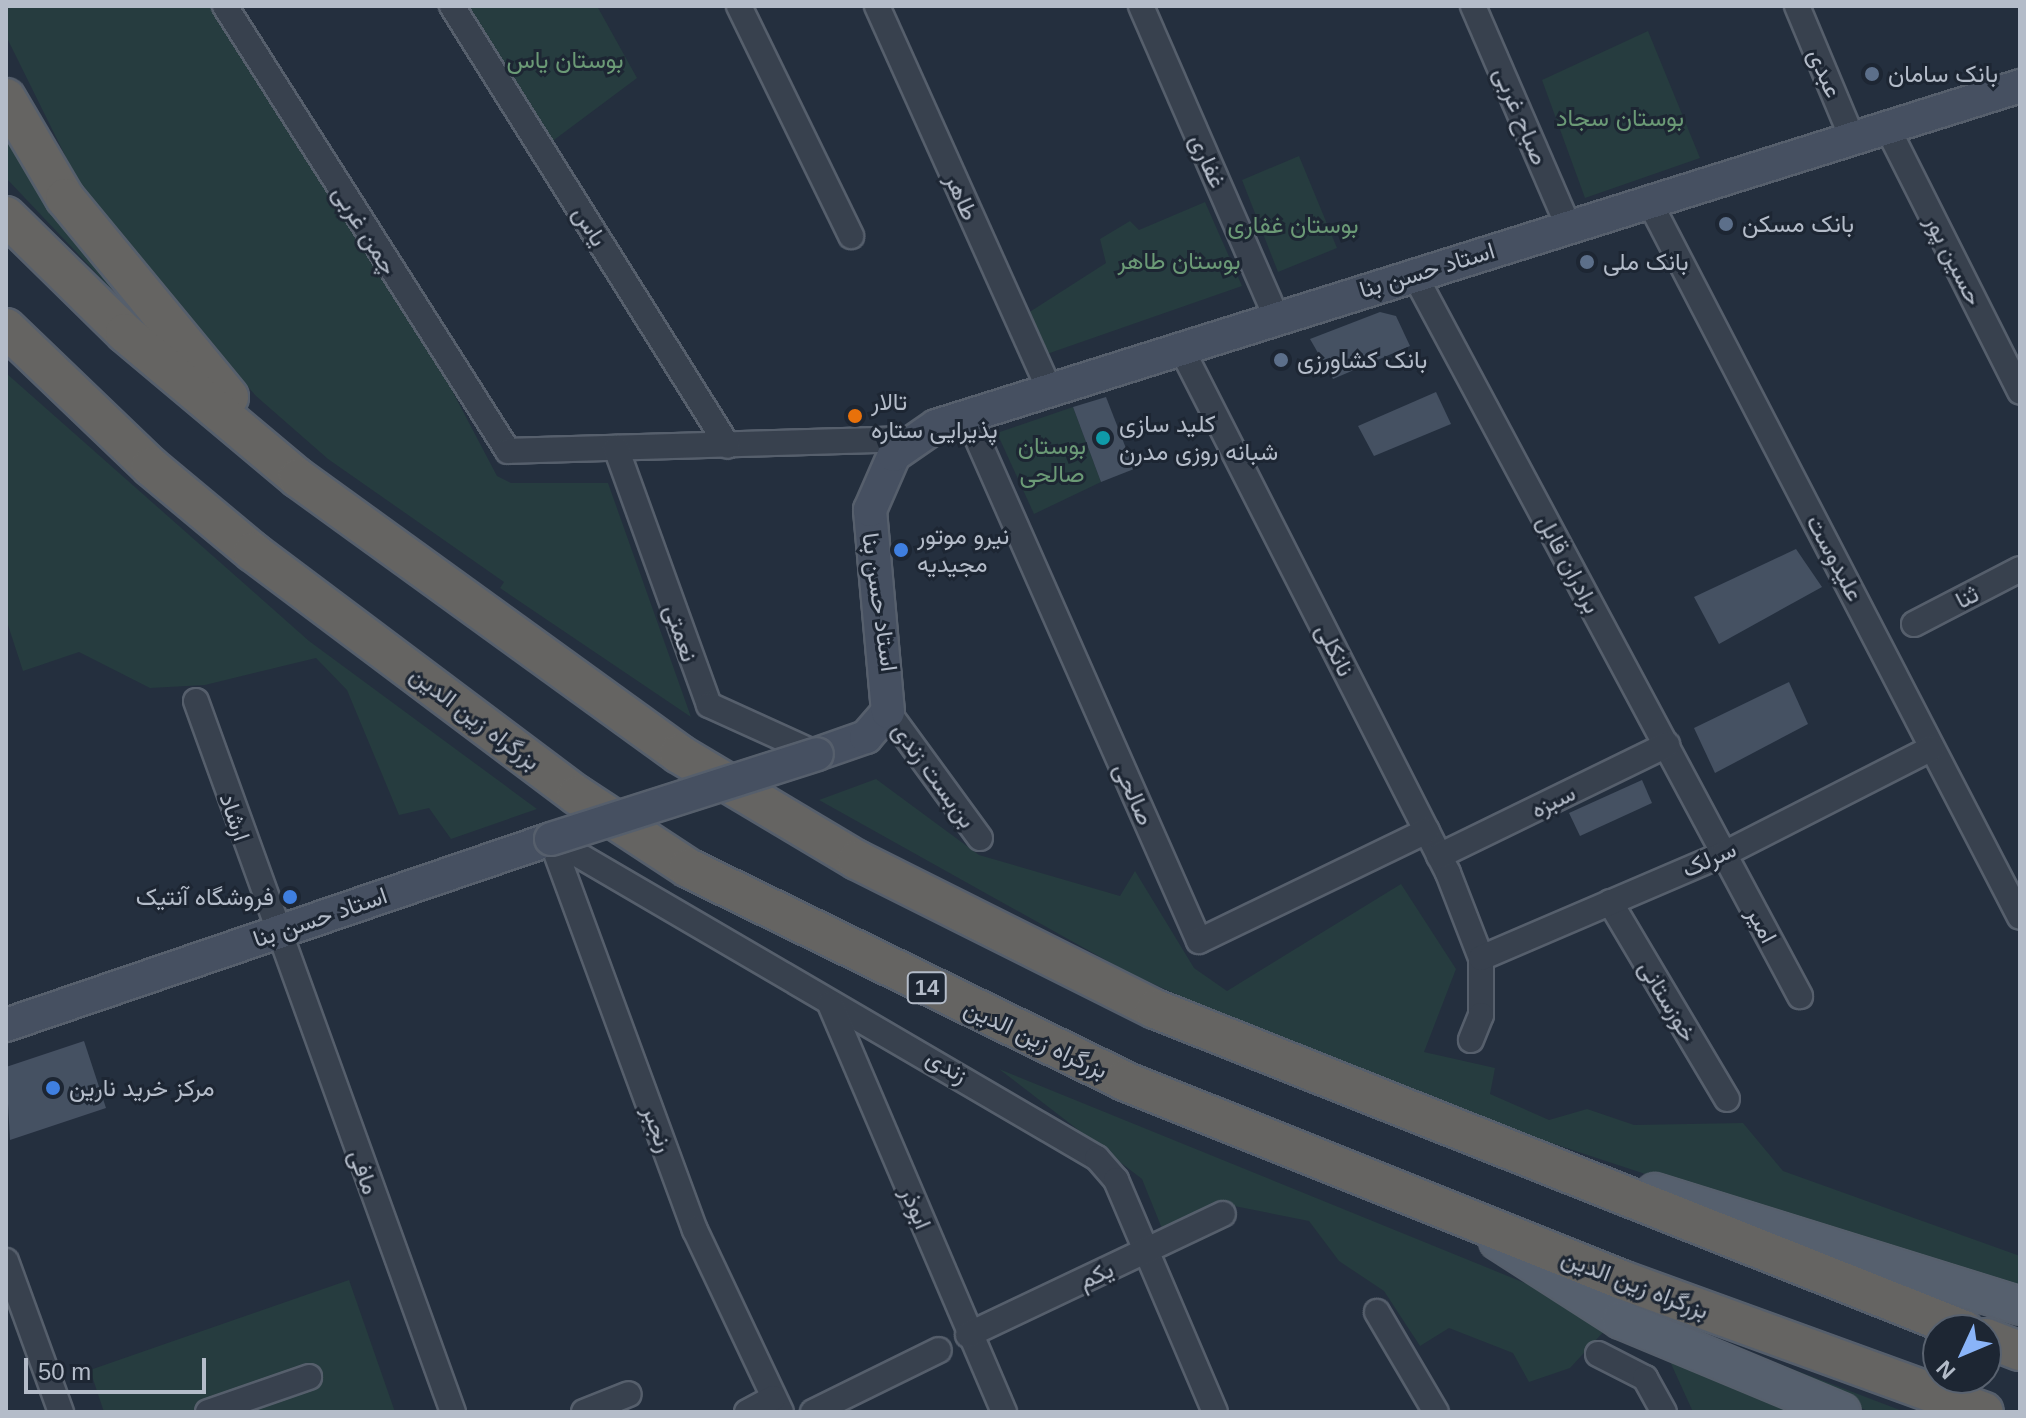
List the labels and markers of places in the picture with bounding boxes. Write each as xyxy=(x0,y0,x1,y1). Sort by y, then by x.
place label: بانک سامان xyxy=(1888,60,1998,88)
marker: بانک سامان xyxy=(1863,65,1881,83)
place label: بانک مسکن xyxy=(1742,210,1854,238)
marker: بانک مسکن xyxy=(1717,215,1735,233)
place label: بانک ملی xyxy=(1603,248,1688,276)
marker: بانک ملی xyxy=(1578,253,1596,271)
place label: بانک کشاورزی xyxy=(1297,346,1427,374)
marker: بانک کشاورزی xyxy=(1272,351,1290,369)
place label: تالار پذیرایی ستاره xyxy=(871,388,998,444)
marker: تالار پذیرایی ستاره xyxy=(846,407,864,425)
place label: کلید سازی شبانه روزی مدرن xyxy=(1119,410,1278,466)
marker: کلید سازی شبانه روزی مدرن xyxy=(1094,429,1112,447)
place label: نیرو موتور مجیدیه xyxy=(917,522,1009,578)
marker: نیرو موتور مجیدیه xyxy=(892,541,910,559)
place label: فروشگاه آنتیک xyxy=(136,883,274,911)
marker: فروشگاه آنتیک xyxy=(281,888,299,906)
place label: مرکز خرید نارین xyxy=(69,1074,215,1102)
marker: مرکز خرید نارین xyxy=(44,1079,62,1097)

